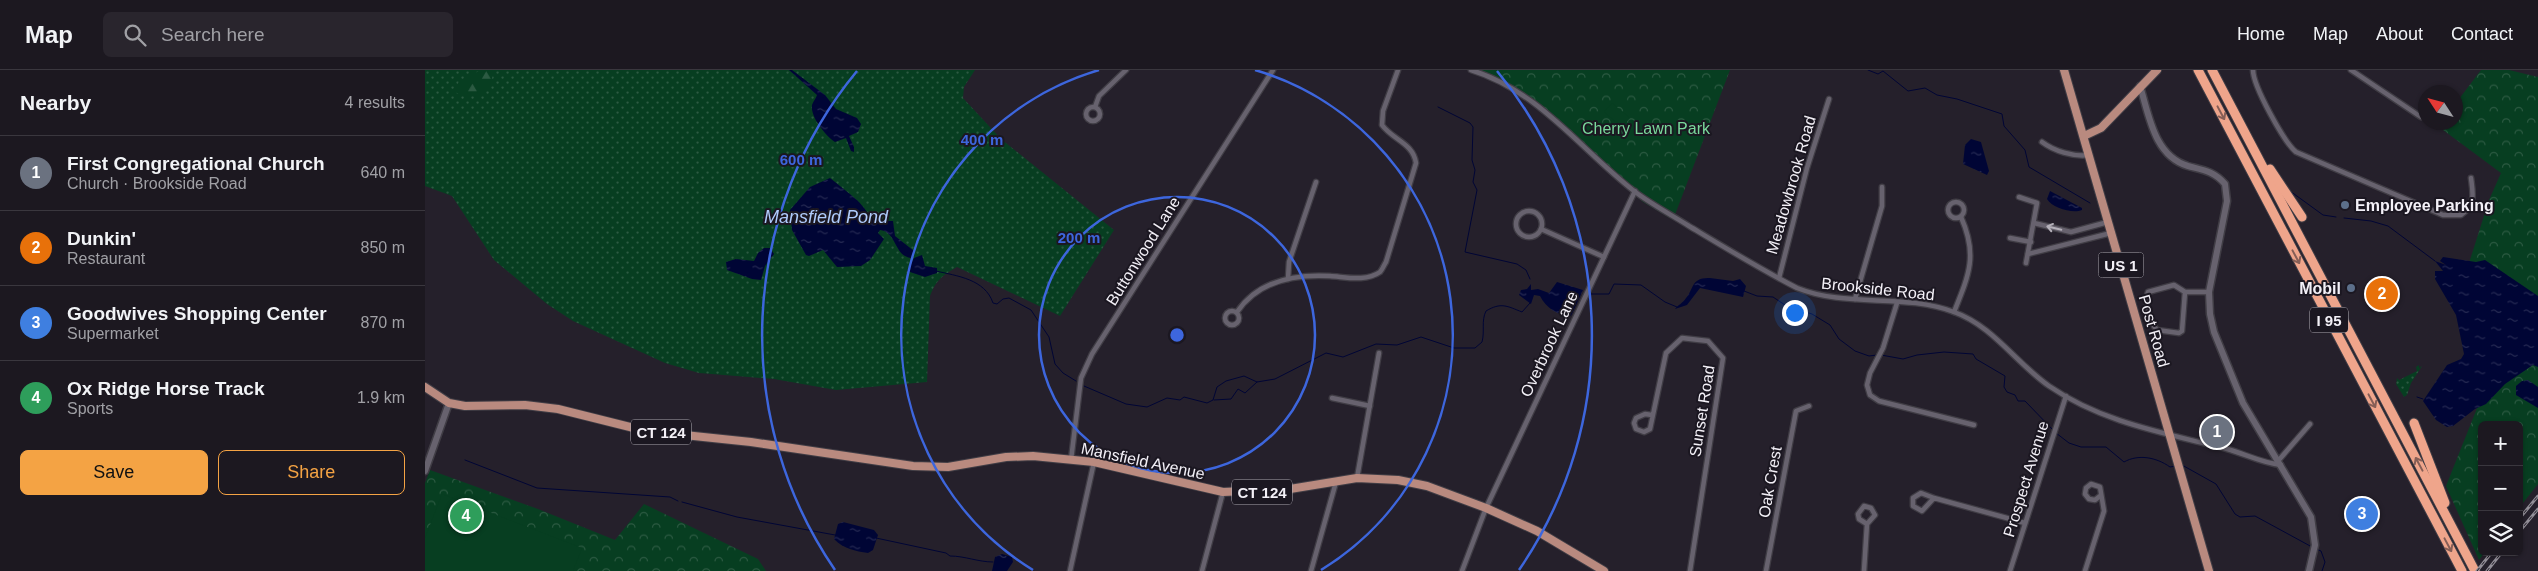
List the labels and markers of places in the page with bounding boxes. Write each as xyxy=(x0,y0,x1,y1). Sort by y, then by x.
place label: Employee Parking xyxy=(2355,197,2494,214)
marker: Employee Parking xyxy=(2339,199,2351,211)
pin: 2 xyxy=(2366,275,2398,313)
place label: Mobil xyxy=(2299,280,2341,297)
marker: Mobil xyxy=(2345,282,2357,294)
centre of rings xyxy=(1168,326,1186,344)
pin: 1 xyxy=(2201,413,2233,451)
pin: 3 xyxy=(2346,495,2378,533)
pin: 4 xyxy=(450,497,482,535)

